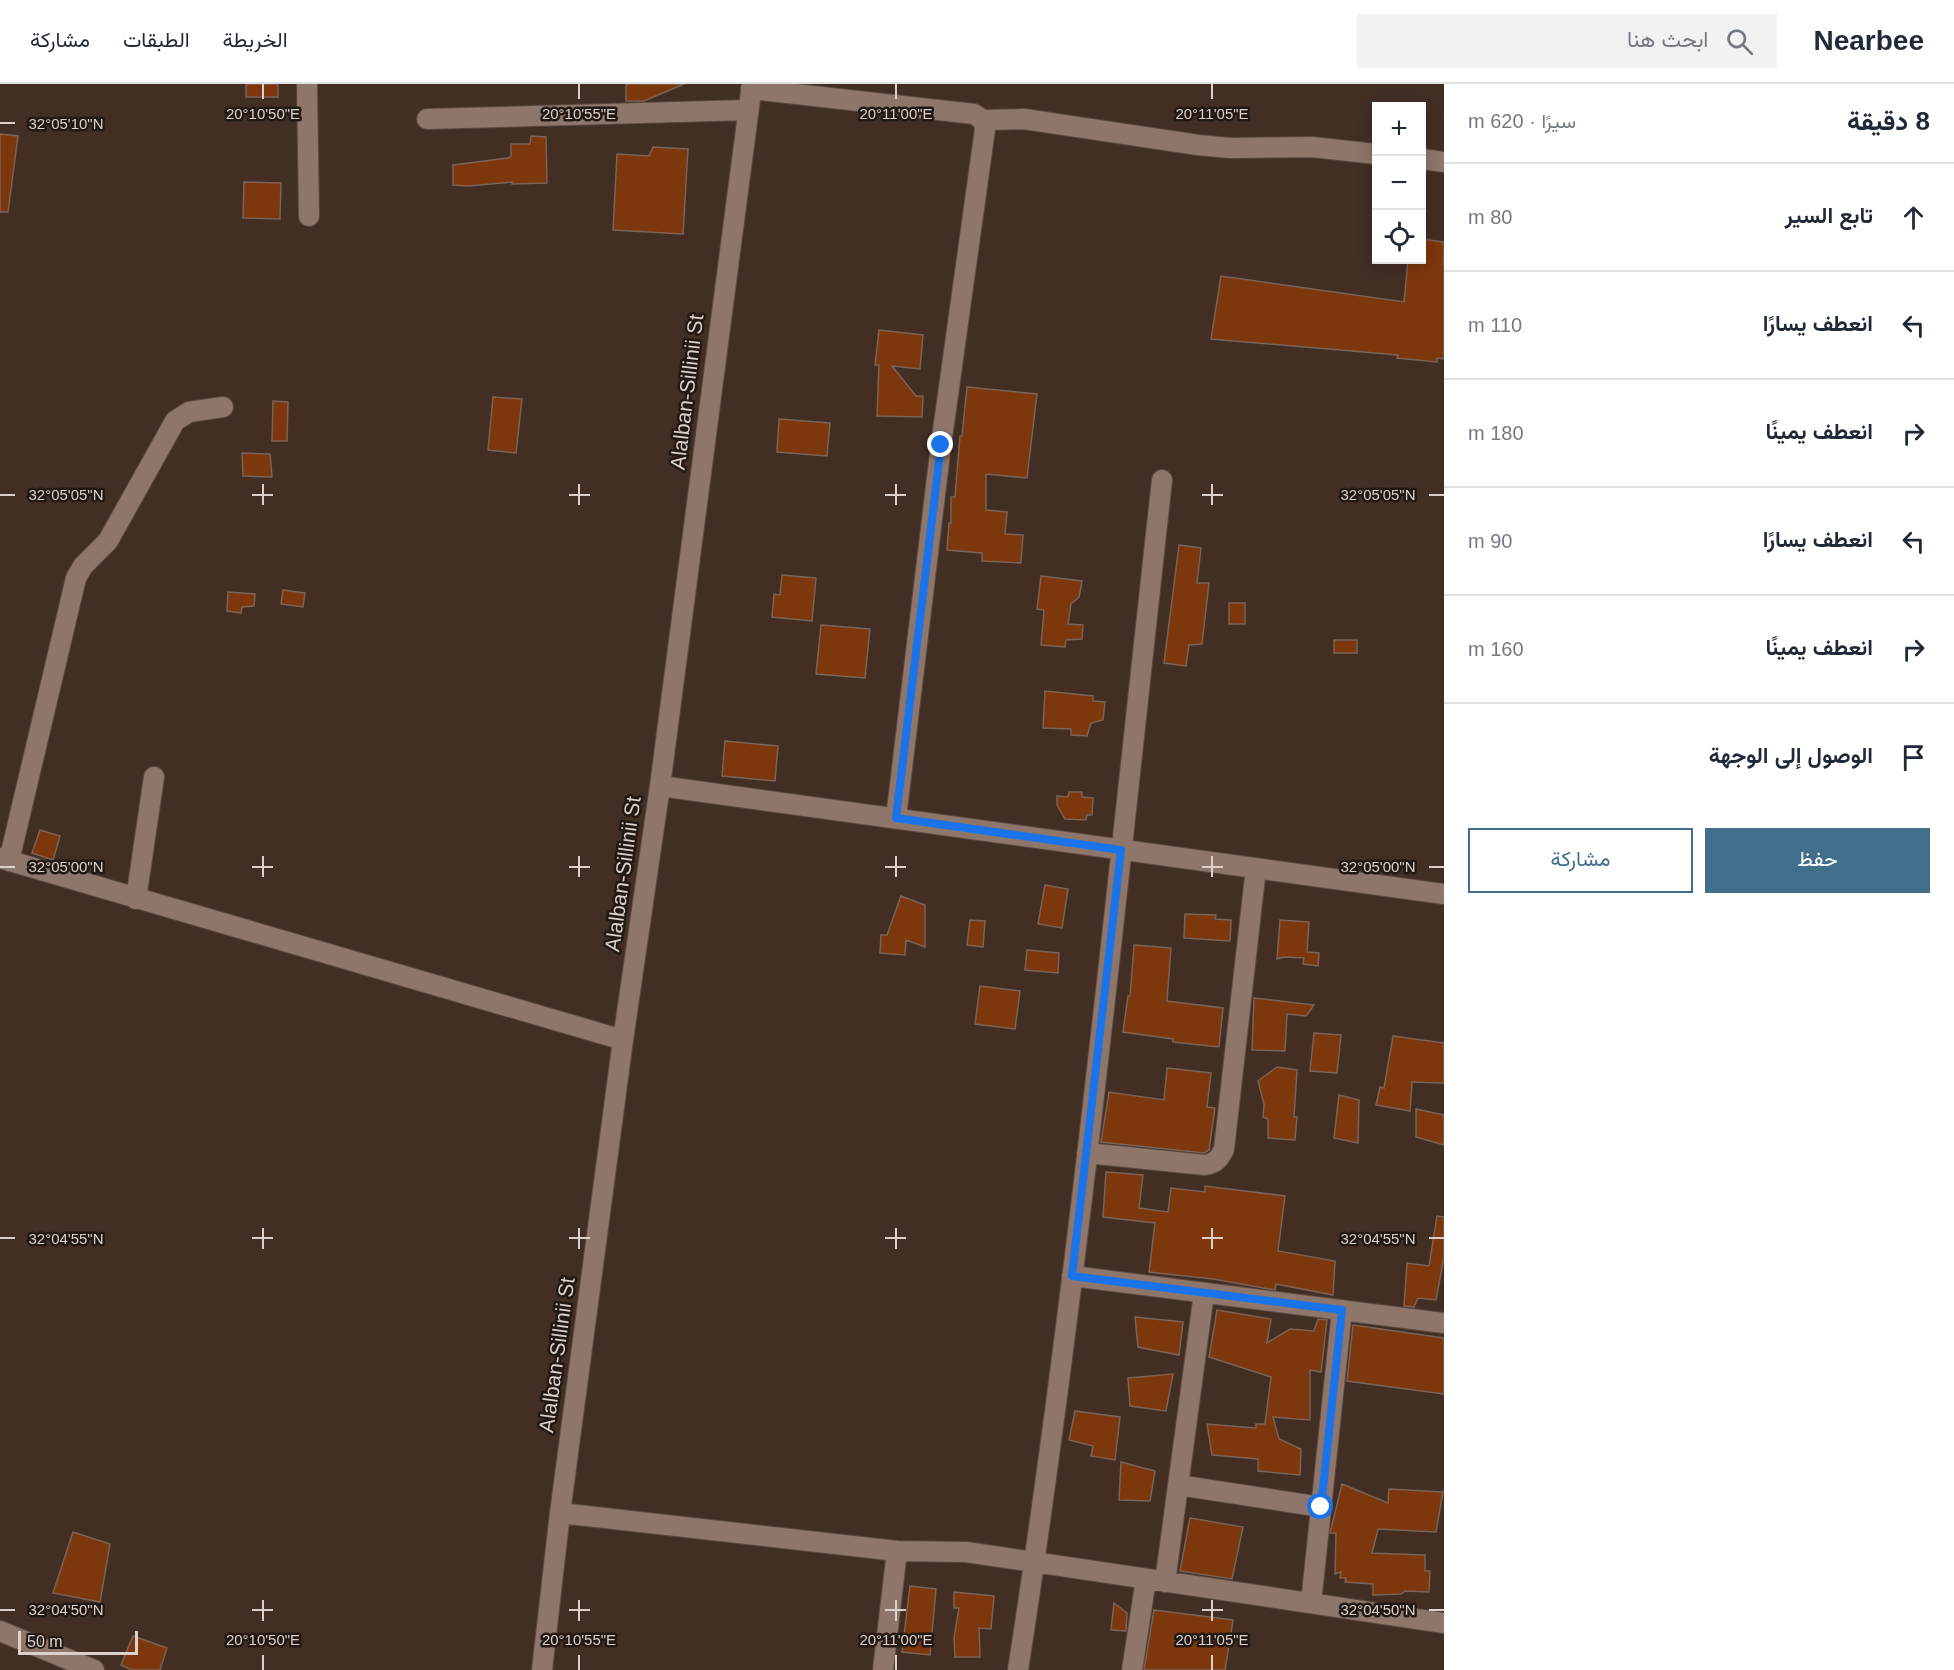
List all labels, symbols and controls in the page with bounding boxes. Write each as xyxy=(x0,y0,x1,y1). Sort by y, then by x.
search box xyxy=(1357,14,1777,68)
icon: search xyxy=(1723,25,1756,58)
text: Nearbee xyxy=(1813,25,1924,56)
text: ابحث هنا xyxy=(1627,27,1708,52)
text: مشاركة xyxy=(30,28,90,51)
text: الطبقات xyxy=(123,28,190,51)
text: الخريطة xyxy=(223,28,288,51)
map controls xyxy=(1372,102,1426,264)
button: + xyxy=(1372,102,1426,156)
text: 20°10'50"E xyxy=(226,105,300,122)
text: 20°10'55"E xyxy=(542,105,616,122)
text: 20°11'00"E xyxy=(859,105,933,122)
text: 20°11'05"E xyxy=(1175,105,1249,122)
text: 8 دقيقة xyxy=(1847,106,1930,136)
text: سيرًا · 620 m xyxy=(1468,110,1576,132)
text: 32°05'10"N xyxy=(28,115,104,132)
button: − xyxy=(1372,156,1426,210)
icon: ahead xyxy=(1897,201,1930,234)
text: تابع السير xyxy=(1785,203,1873,228)
text: 80 m xyxy=(1468,206,1512,228)
button: locate xyxy=(1372,210,1426,264)
icon: left xyxy=(1897,309,1930,342)
text: انعطف يسارًا xyxy=(1763,311,1873,336)
street label: Alalban-Sillinii St xyxy=(666,313,707,471)
text: 110 m xyxy=(1468,314,1522,336)
icon: right xyxy=(1897,417,1930,450)
text: انعطف يمينًا xyxy=(1765,419,1873,444)
text: 180 m xyxy=(1468,422,1524,444)
route end xyxy=(927,431,953,457)
text: 32°05'05"N xyxy=(28,486,104,503)
text: 32°05'05"N xyxy=(1340,486,1416,503)
icon: left xyxy=(1897,525,1930,558)
text: انعطف يسارًا xyxy=(1763,527,1873,552)
text: 90 m xyxy=(1468,530,1512,552)
icon: right xyxy=(1897,633,1930,666)
text: انعطف يمينًا xyxy=(1765,635,1873,660)
text: 160 m xyxy=(1468,638,1524,660)
icon: arrive xyxy=(1897,741,1930,774)
text: الوصول إلى الوجهة xyxy=(1709,743,1873,768)
street label: Alalban-Sillinii St xyxy=(600,795,645,953)
button: مشاركة xyxy=(1468,828,1693,893)
button: حفظ xyxy=(1705,828,1930,893)
text: 32°05'00"N xyxy=(28,858,104,875)
text: 32°05'00"N xyxy=(1340,858,1416,875)
text: 32°04'55"N xyxy=(28,1230,104,1247)
text: 32°04'55"N xyxy=(1340,1230,1416,1247)
street label: Alalban-Sillinii St xyxy=(534,1276,579,1434)
route start xyxy=(1307,1493,1333,1519)
text: 32°04'50"N xyxy=(28,1601,104,1618)
text: 32°04'50"N xyxy=(1340,1601,1416,1618)
scale bar xyxy=(18,1628,138,1656)
text: 20°10'50"E xyxy=(226,1631,300,1648)
text: 20°10'55"E xyxy=(542,1631,616,1648)
text: 20°11'00"E xyxy=(859,1631,933,1648)
text: 20°11'05"E xyxy=(1175,1631,1249,1648)
text: 50 m xyxy=(27,1633,63,1650)

